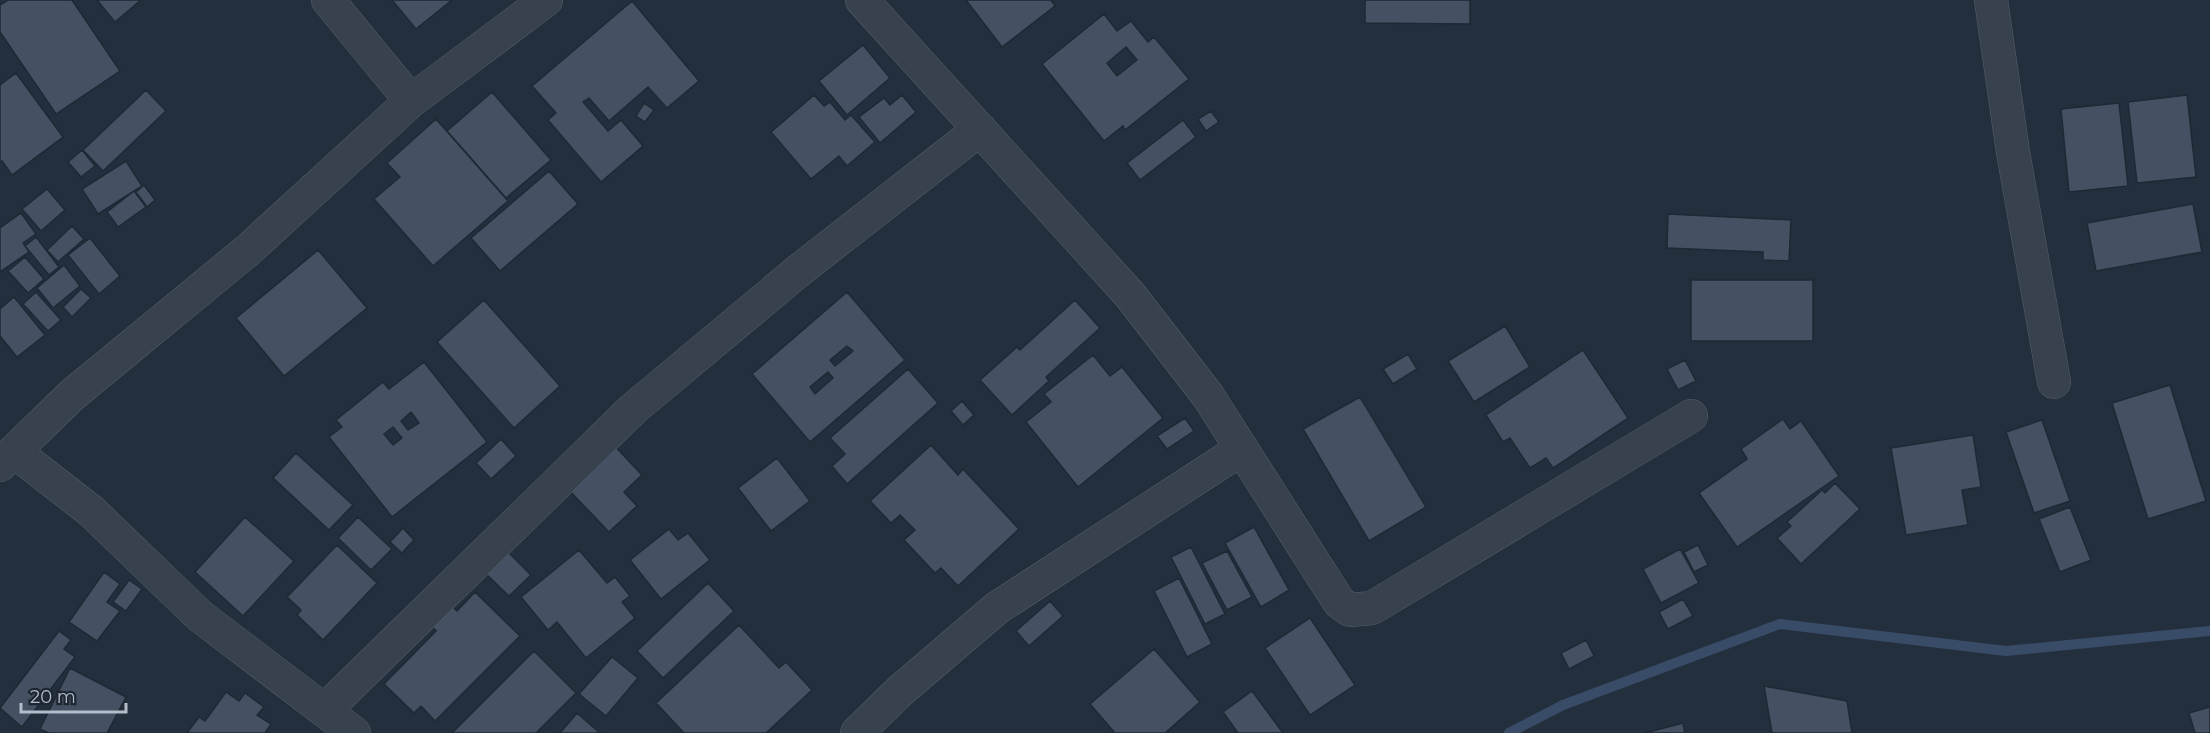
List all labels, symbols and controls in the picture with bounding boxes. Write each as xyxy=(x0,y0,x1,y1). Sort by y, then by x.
scale bar xyxy=(21,676,126,714)
text: 20 m xyxy=(30,686,76,708)

